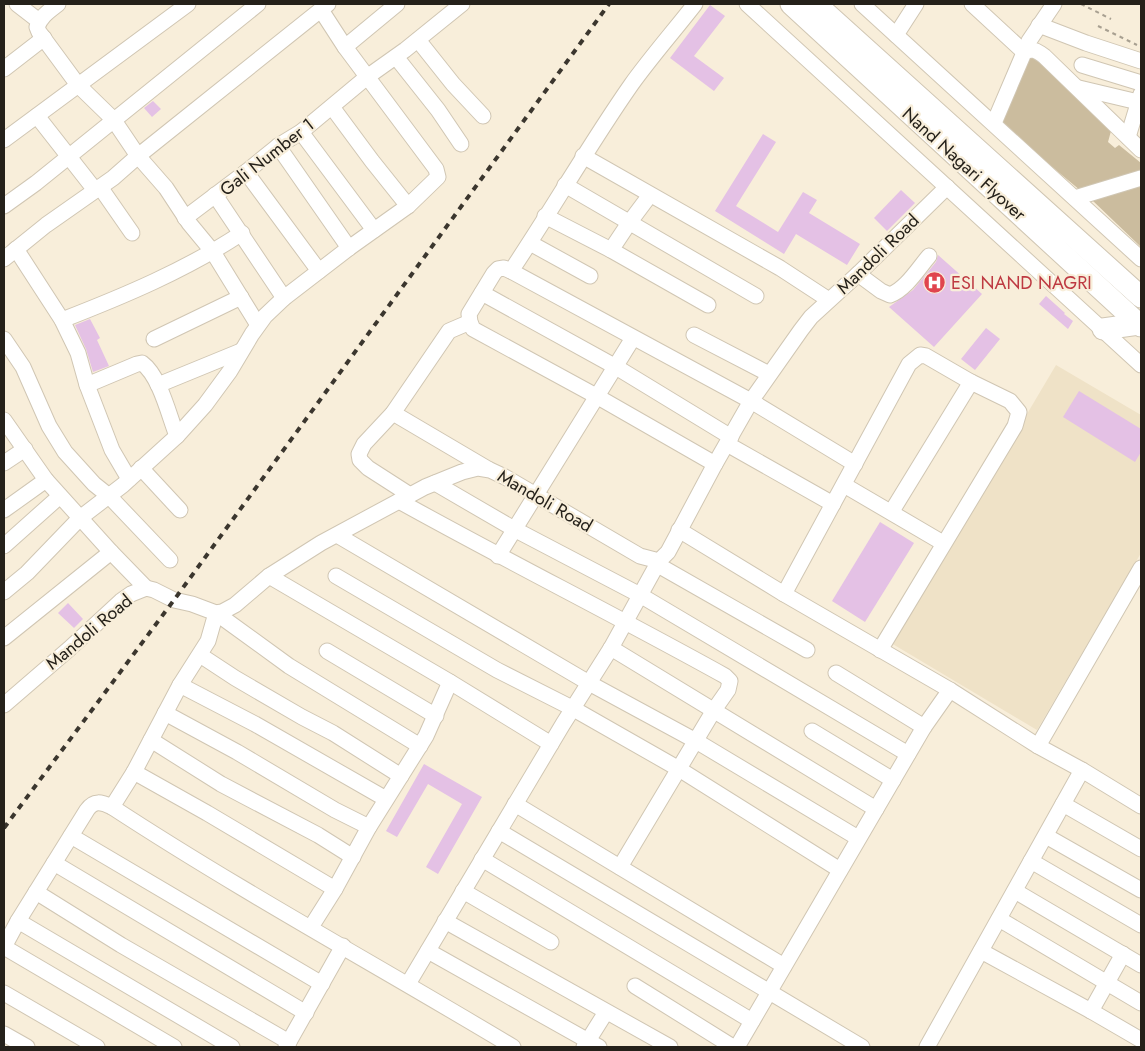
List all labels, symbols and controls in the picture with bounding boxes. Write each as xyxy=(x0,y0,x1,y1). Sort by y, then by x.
street label: Nand Nagari Flyover xyxy=(896,101,1032,227)
street label: Gali Number 1 xyxy=(214,112,320,202)
street label: Mandoli Road xyxy=(831,208,925,300)
place label: ESI NAND NAGRI xyxy=(951,270,1092,296)
hospital icon: ESI NAND NAGRI xyxy=(923,271,947,295)
street label: Mandoli Road xyxy=(493,463,597,539)
street label: Mandoli Road xyxy=(40,588,138,676)

